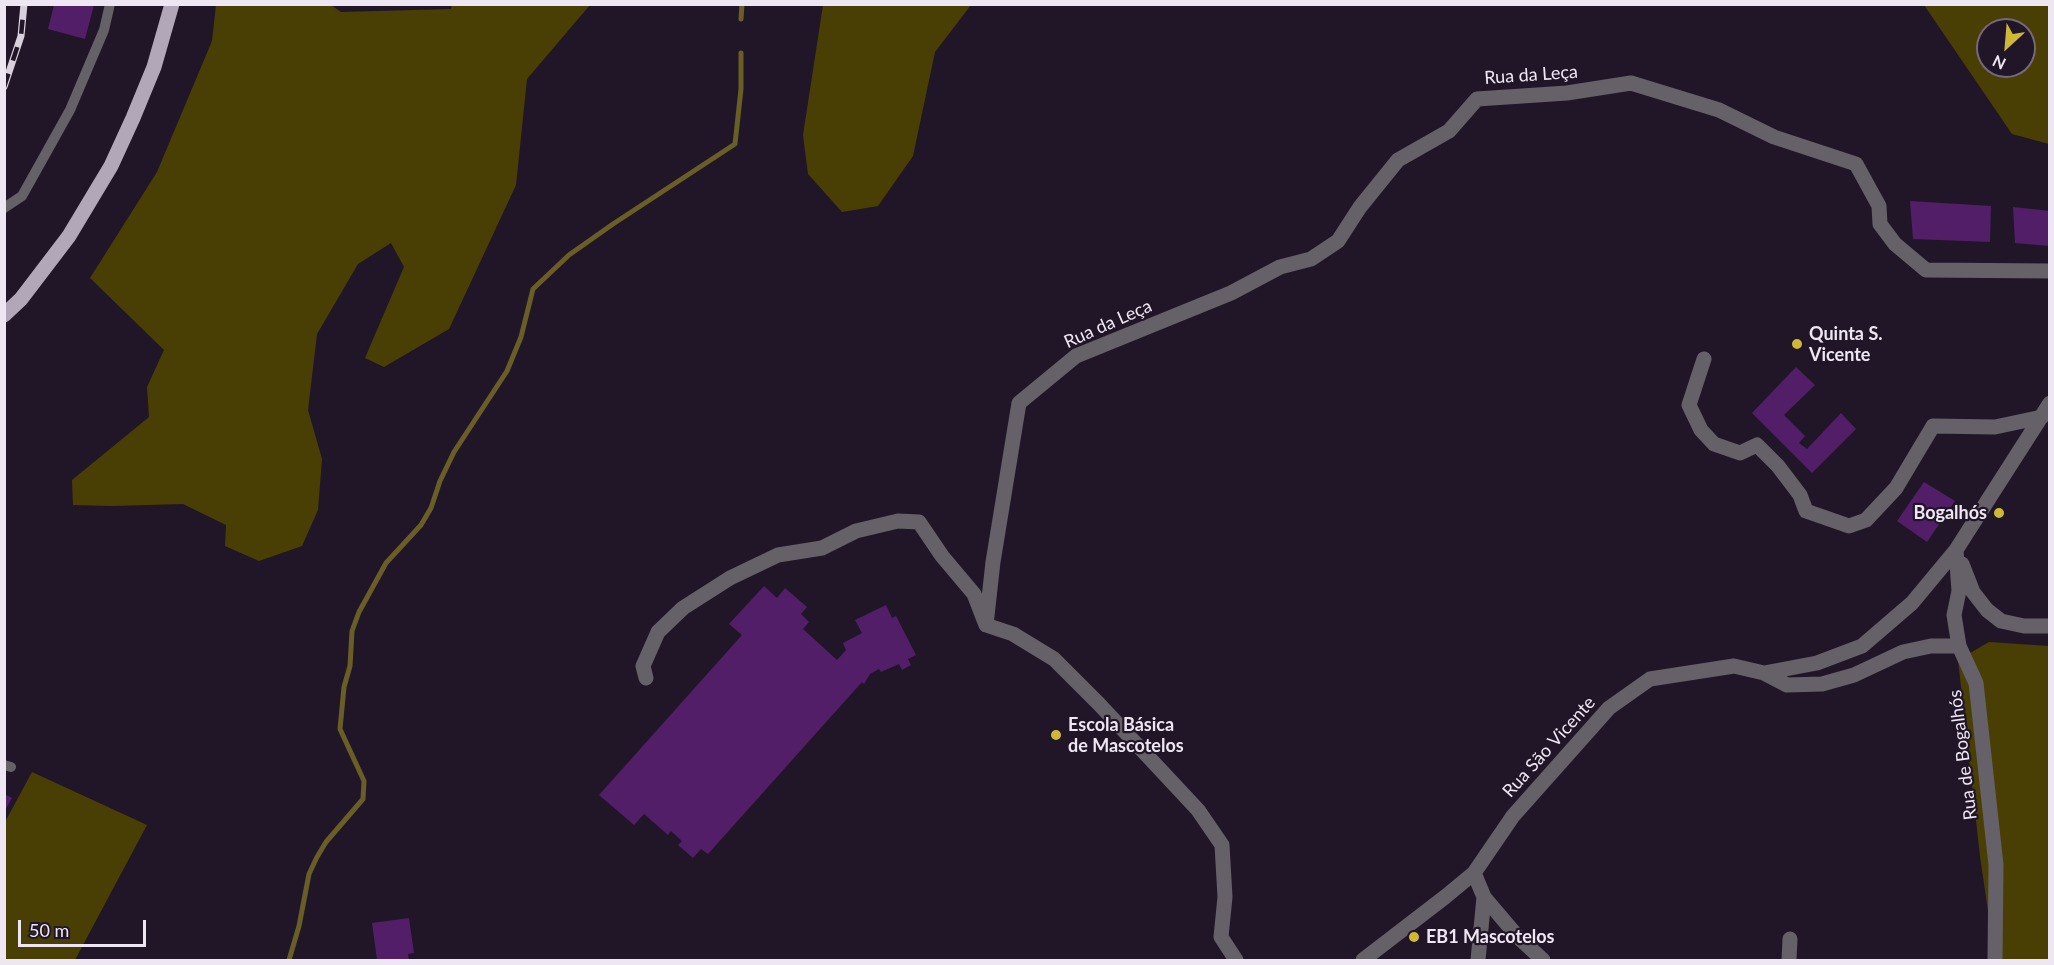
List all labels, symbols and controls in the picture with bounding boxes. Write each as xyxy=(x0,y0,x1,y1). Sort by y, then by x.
north arrow xyxy=(1976,18,2036,78)
text: N xyxy=(1989,52,2008,74)
street label: Rua da Leça xyxy=(1483,61,1579,89)
street label: Rua da Leça xyxy=(1061,295,1155,353)
place label: Quinta S. Vicente xyxy=(1809,323,1883,366)
marker: Quinta S. Vicente xyxy=(1790,337,1804,351)
place label: Bogalhós xyxy=(1913,502,1987,524)
marker: Bogalhós xyxy=(1992,506,2006,520)
street label: Rua de Bogalhós xyxy=(1944,689,1982,821)
street label: Rua São Vicente xyxy=(1498,692,1600,802)
place label: Escola Básica de Mascotelos xyxy=(1068,714,1184,756)
marker: Escola Básica de Mascotelos xyxy=(1049,728,1063,742)
scale bar xyxy=(21,908,148,946)
text: 50 m xyxy=(29,919,69,941)
place label: EB1 Mascotelos xyxy=(1426,926,1554,948)
marker: EB1 Mascotelos xyxy=(1407,930,1421,944)

